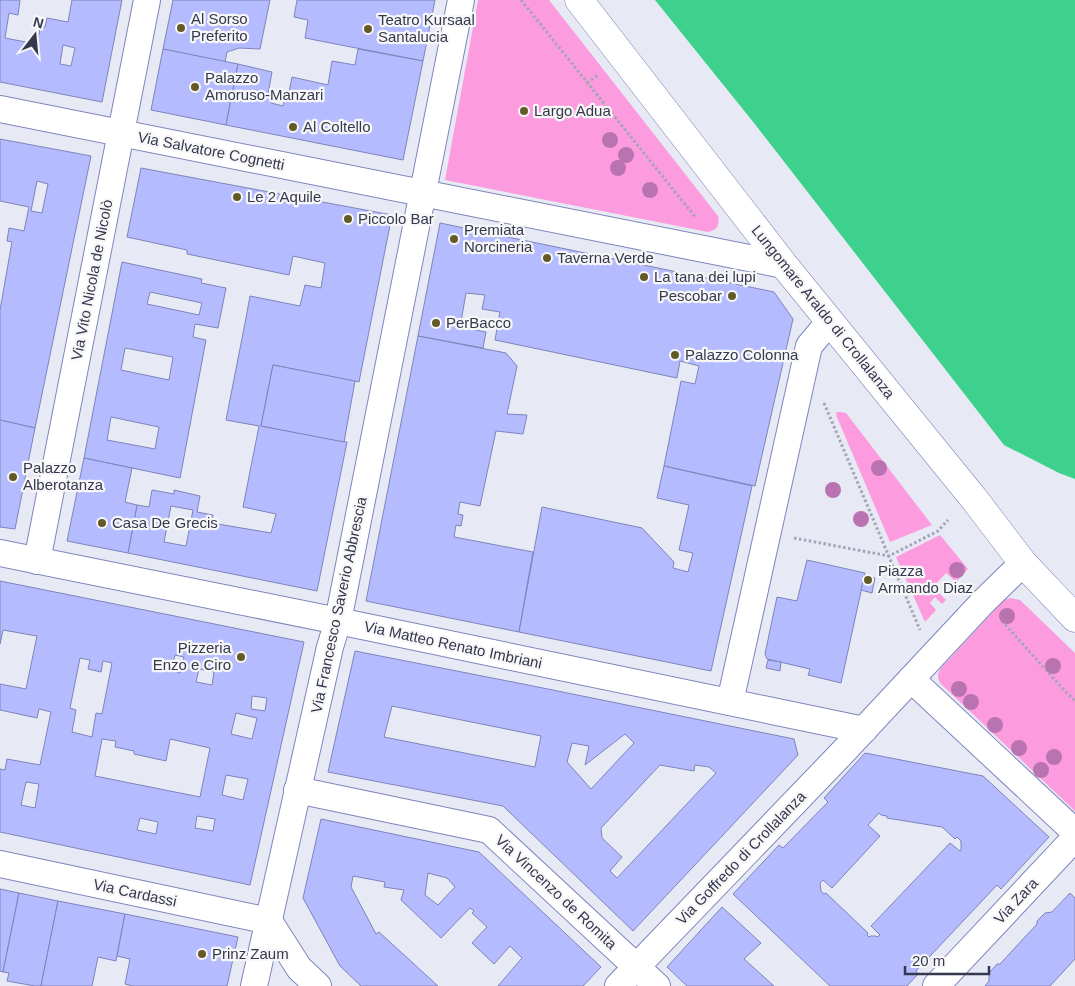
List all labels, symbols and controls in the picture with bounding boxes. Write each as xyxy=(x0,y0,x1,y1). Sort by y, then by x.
north arrow xyxy=(10,10,60,60)
place label: Al Sorso Preferito xyxy=(191,10,248,44)
place label: Teatro Kursaal Santalucia xyxy=(378,11,475,45)
text: N xyxy=(32,13,46,32)
marker: Al Sorso Preferito xyxy=(175,22,187,34)
marker: Teatro Kursaal Santalucia xyxy=(362,23,374,35)
place label: Palazzo Amoruso-Manzari xyxy=(205,69,323,103)
marker: Palazzo Amoruso-Manzari xyxy=(189,81,201,93)
place label: Largo Adua xyxy=(534,102,611,119)
marker: Largo Adua xyxy=(518,105,530,117)
place label: Al Coltello xyxy=(303,118,371,135)
marker: Al Coltello xyxy=(287,121,299,133)
street label: Via Salvatore Cognetti xyxy=(136,128,286,173)
place label: Le 2 Aquile xyxy=(247,188,321,205)
marker: Le 2 Aquile xyxy=(231,191,243,203)
street label: Via Vito Nicola de Nicolò xyxy=(68,198,115,362)
place label: Piccolo Bar xyxy=(358,210,434,227)
marker: Piccolo Bar xyxy=(342,213,354,225)
place label: Premiata Norcineria xyxy=(464,221,533,255)
street label: Lungomare Araldo di Crollalanza xyxy=(748,222,899,402)
marker: Premiata Norcineria xyxy=(448,233,460,245)
place label: Taverna Verde xyxy=(557,249,654,266)
marker: Taverna Verde xyxy=(541,252,553,264)
place label: La tana dei lupi xyxy=(654,268,756,285)
marker: La tana dei lupi xyxy=(638,271,650,283)
place label: Pescobar xyxy=(659,287,722,304)
marker: Pescobar xyxy=(726,290,738,302)
place label: PerBacco xyxy=(446,314,511,331)
marker: PerBacco xyxy=(430,317,442,329)
place label: Palazzo Colonna xyxy=(685,346,799,363)
marker: Palazzo Colonna xyxy=(669,349,681,361)
place label: Palazzo Alberotanza xyxy=(23,459,104,493)
marker: Palazzo Alberotanza xyxy=(7,471,19,483)
street label: Via Francesco Saverio Abbrescia xyxy=(307,495,370,715)
place label: Casa De Grecis xyxy=(112,514,218,531)
marker: Casa De Grecis xyxy=(96,517,108,529)
place label: Piazza Armando Diaz xyxy=(878,562,973,596)
marker: Piazza Armando Diaz xyxy=(862,574,874,586)
street label: Via Matteo Renato Imbriani xyxy=(363,617,544,672)
place label: Pizzeria Enzo e Ciro xyxy=(153,639,232,673)
marker: Pizzeria Enzo e Ciro xyxy=(235,651,247,663)
street label: Via Goffredo di Crollalanza xyxy=(672,787,809,928)
street label: Via Vincenzo de Romita xyxy=(492,831,621,953)
street label: Via Zara xyxy=(990,874,1042,927)
street label: Via Cardassi xyxy=(92,875,178,910)
scale bar xyxy=(905,944,989,976)
place label: Prinz Zaum xyxy=(212,945,289,962)
marker: Prinz Zaum xyxy=(196,948,208,960)
text: 20 m xyxy=(912,952,945,969)

